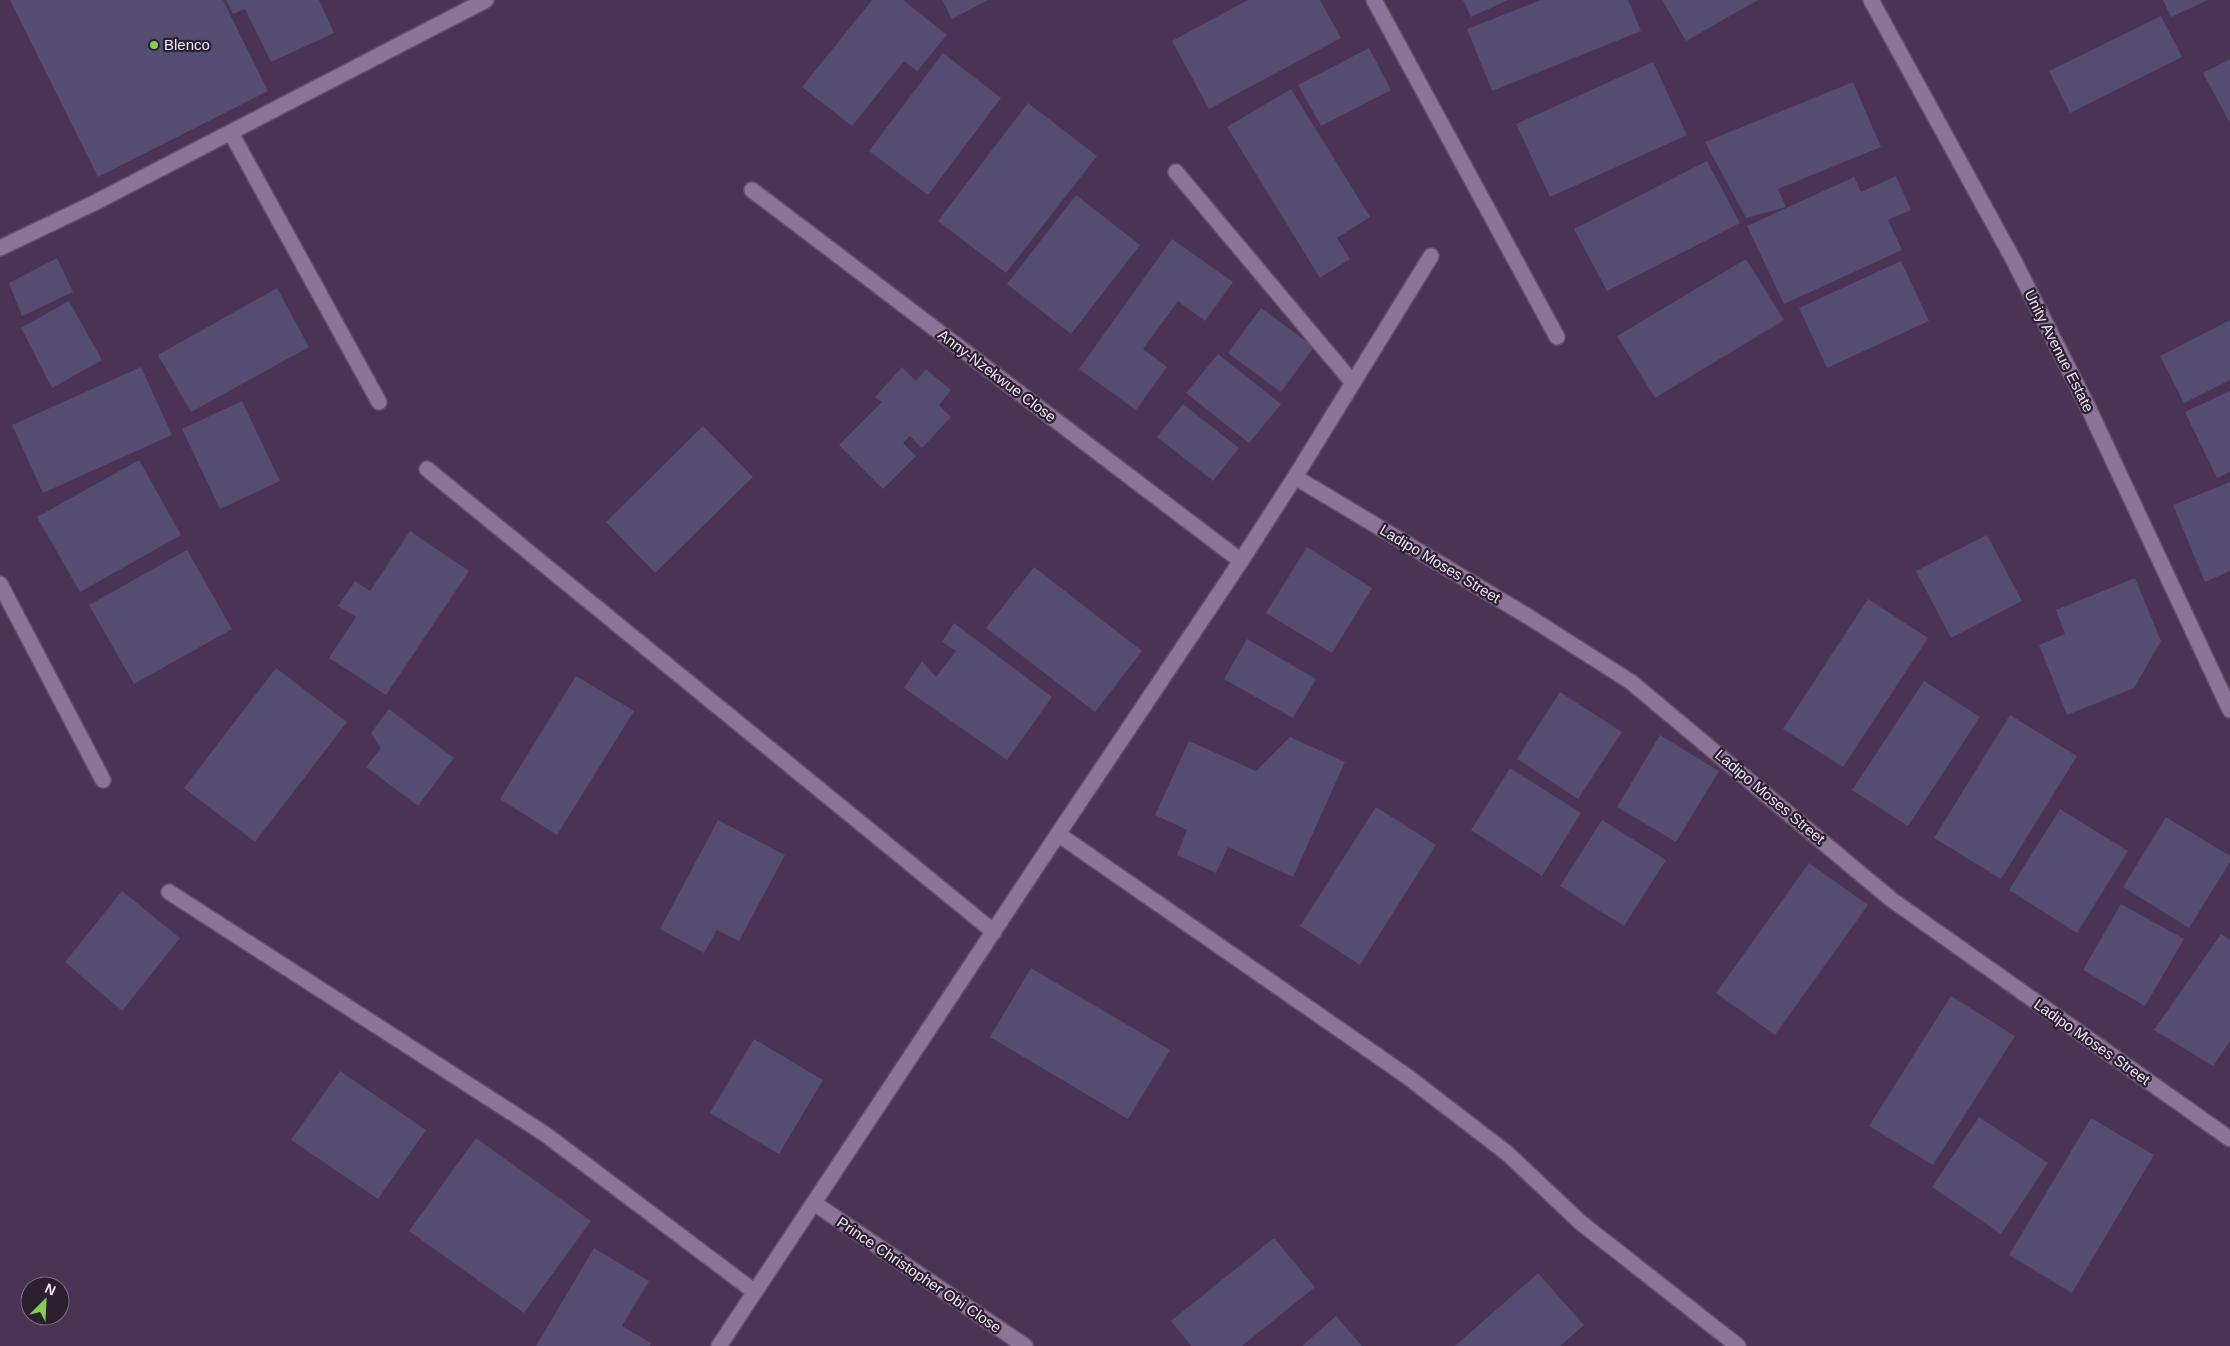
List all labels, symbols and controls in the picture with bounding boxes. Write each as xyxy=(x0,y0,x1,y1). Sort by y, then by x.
place label: Blenco xyxy=(164,36,210,53)
marker: Blenco xyxy=(148,39,160,51)
street label: Unity Avenue Estate xyxy=(2021,287,2098,415)
street label: Anny-Nzekwue Close xyxy=(935,326,1060,426)
street label: Ladipo Moses Street xyxy=(1377,521,1504,607)
street label: Ladipo Moses Street xyxy=(1712,746,1829,848)
street label: Ladipo Moses Street xyxy=(2031,995,2154,1088)
street label: Prince Christopher Obi Close xyxy=(834,1213,1005,1336)
north arrow xyxy=(20,1276,70,1326)
text: N xyxy=(42,1280,58,1298)

